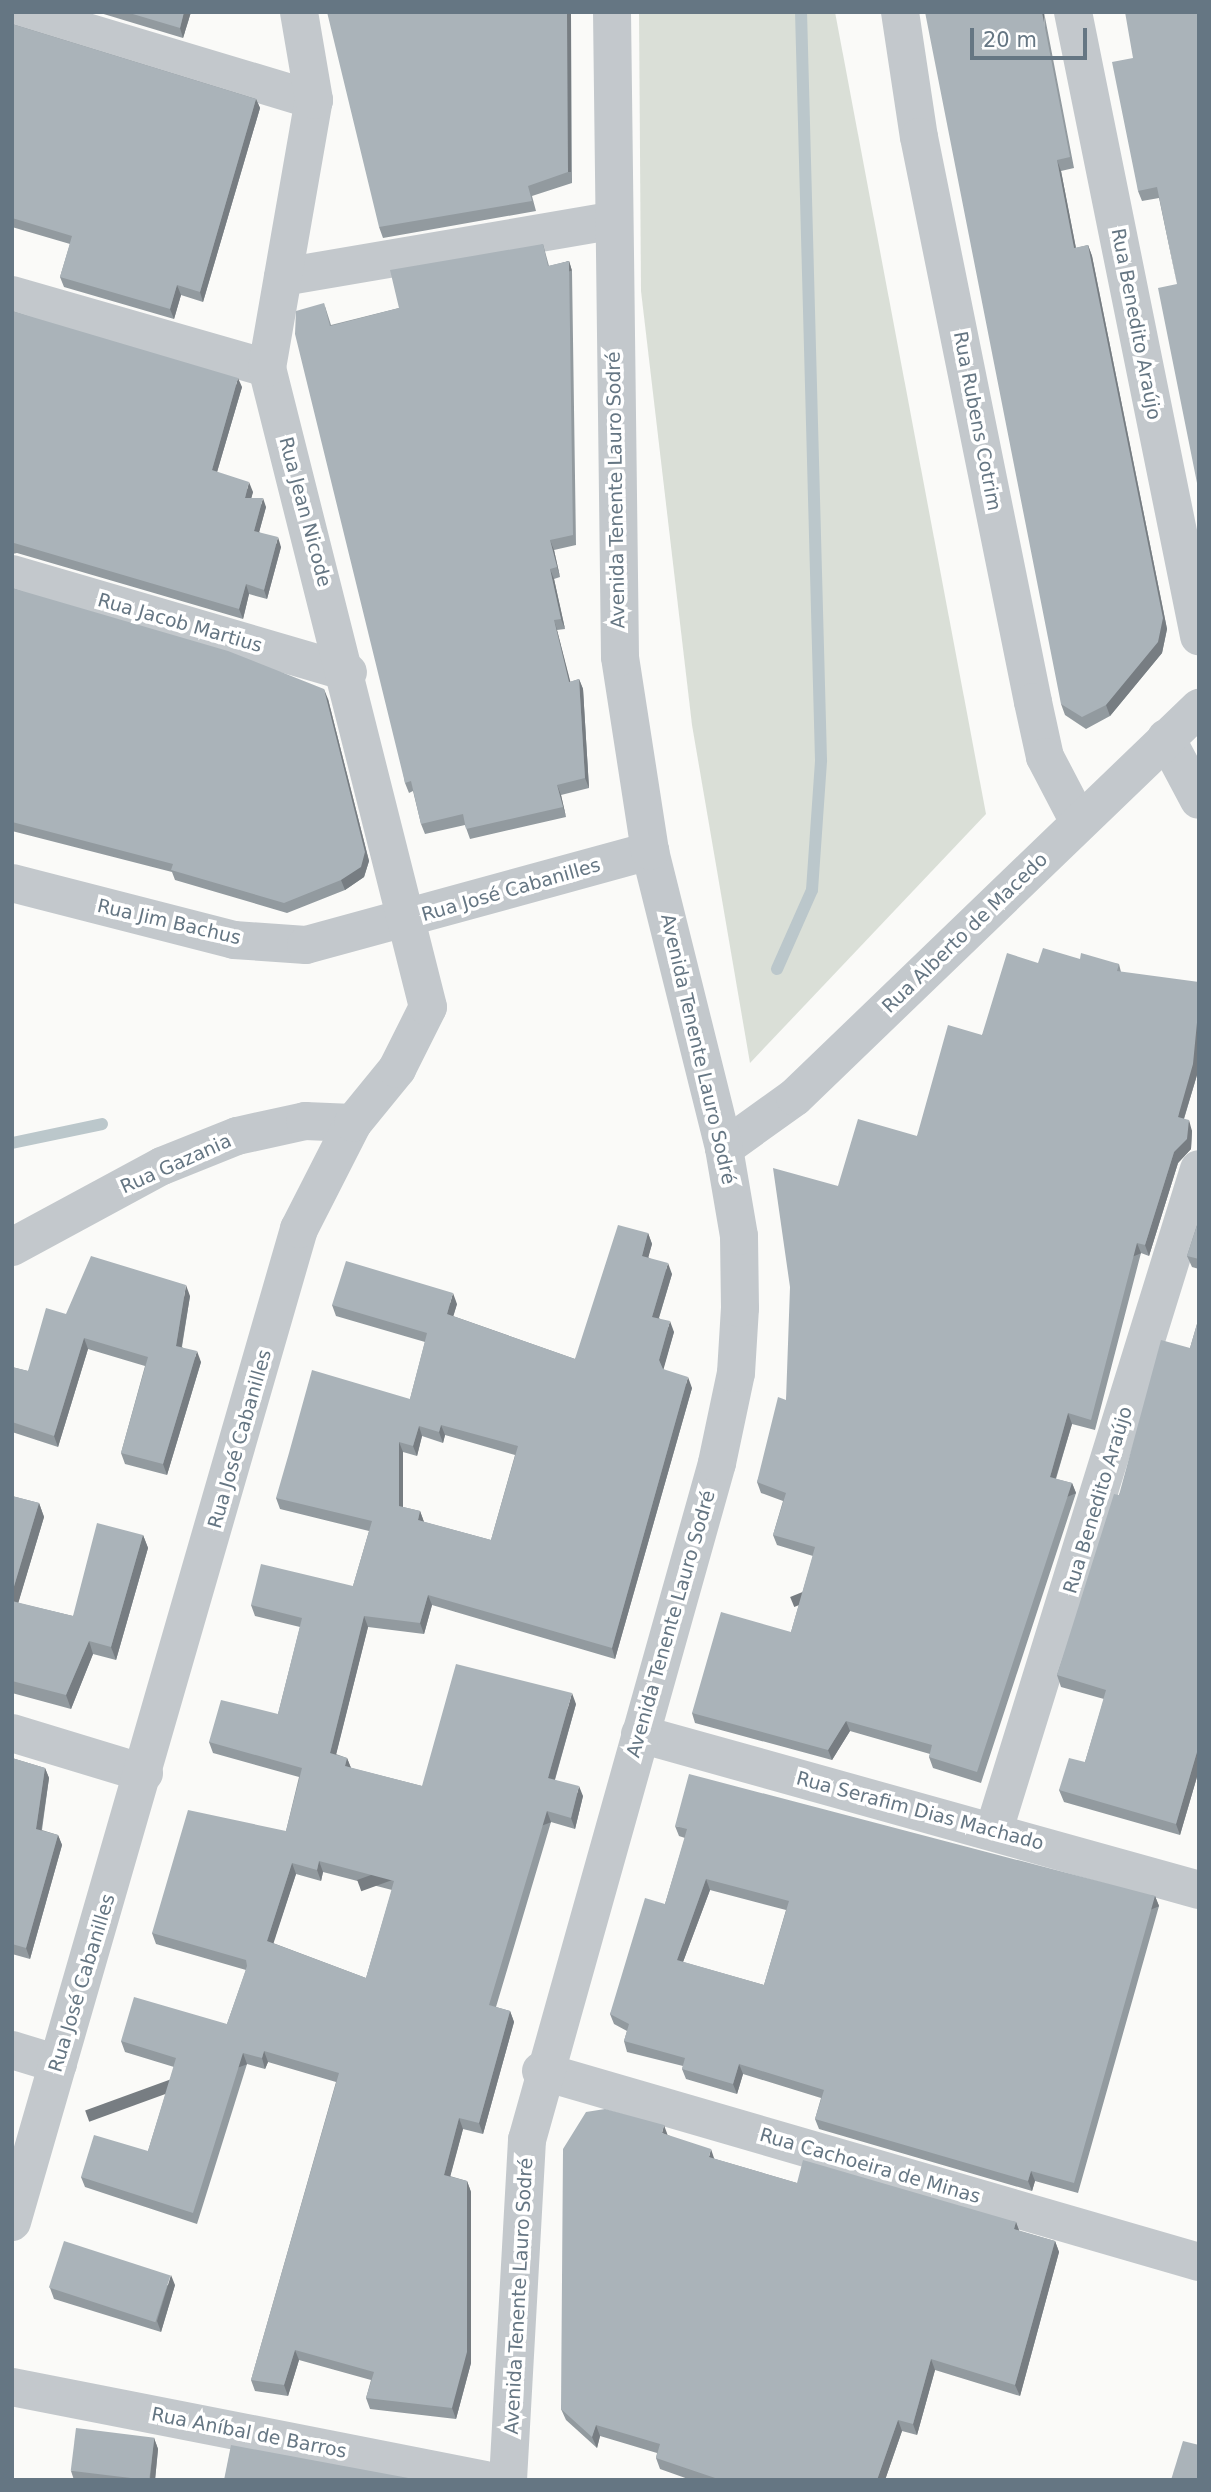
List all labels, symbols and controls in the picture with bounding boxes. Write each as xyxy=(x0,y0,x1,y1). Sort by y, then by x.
scale bar xyxy=(973,14,1090,58)
text: 20 m xyxy=(983,28,1037,52)
street label: Rua Benedito Araújo xyxy=(1106,226,1166,422)
street label: Rua Rubens Cotrim xyxy=(948,329,1006,513)
street label: Avenida Tenente Lauro Sodré xyxy=(602,351,630,629)
street label: Rua Jean Nicode xyxy=(274,434,336,590)
street label: Rua Jacob Martius xyxy=(95,589,265,657)
street label: Rua Alberto de Macedo xyxy=(878,848,1052,1018)
street label: Rua José Cabanilles xyxy=(419,854,603,926)
street label: Rua Jim Bachus xyxy=(95,894,243,950)
street label: Avenida Tenente Lauro Sodré xyxy=(656,911,740,1187)
street label: Rua Gazania xyxy=(117,1129,235,1199)
street label: Rua José Cabanilles xyxy=(204,1347,276,1531)
street label: Rua Benedito Araújo xyxy=(1059,1404,1137,1596)
street label: Avenida Tenente Lauro Sodré xyxy=(622,1488,720,1760)
street label: Rua Serafim Dias Machado xyxy=(794,1767,1046,1855)
street label: Rua José Cabanilles xyxy=(44,1891,120,2075)
street label: Rua Cachoeira de Minas xyxy=(757,2124,983,2208)
street label: Avenida Tenente Lauro Sodré xyxy=(500,2157,538,2435)
street label: Rua Aníbal de Barros xyxy=(150,2403,348,2463)

